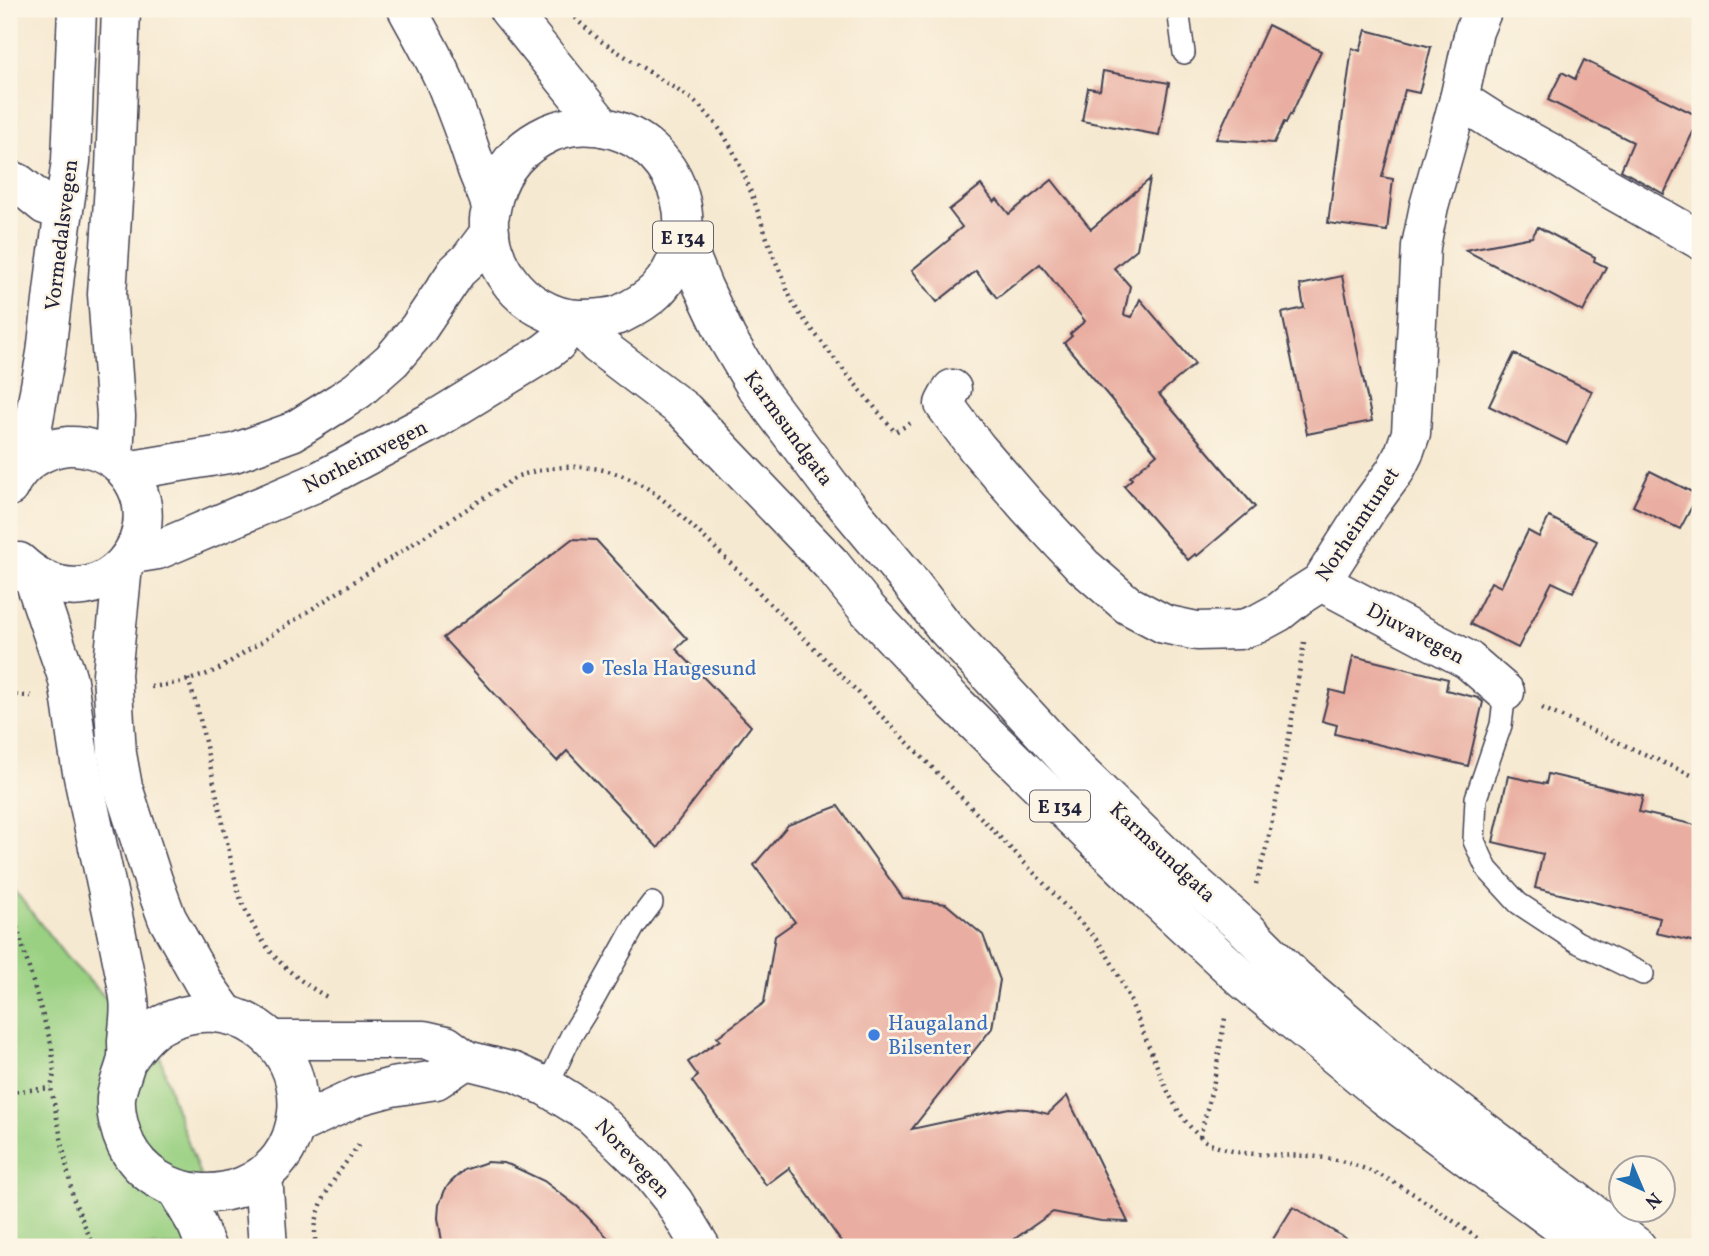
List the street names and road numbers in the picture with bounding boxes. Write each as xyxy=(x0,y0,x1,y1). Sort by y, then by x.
street label: Vormedalsvegen xyxy=(39,158,86,312)
road number: E 134 xyxy=(653,221,713,252)
street label: Karmsundgata xyxy=(736,365,839,492)
street label: Norheimvegen xyxy=(298,414,433,501)
street label: Norheimtunet xyxy=(1309,462,1407,588)
street label: Djuvavegen xyxy=(1361,596,1470,672)
road number: E 134 xyxy=(1030,790,1090,821)
street label: Karmsundgata xyxy=(1102,796,1222,910)
street label: Norevegen xyxy=(587,1113,676,1205)

